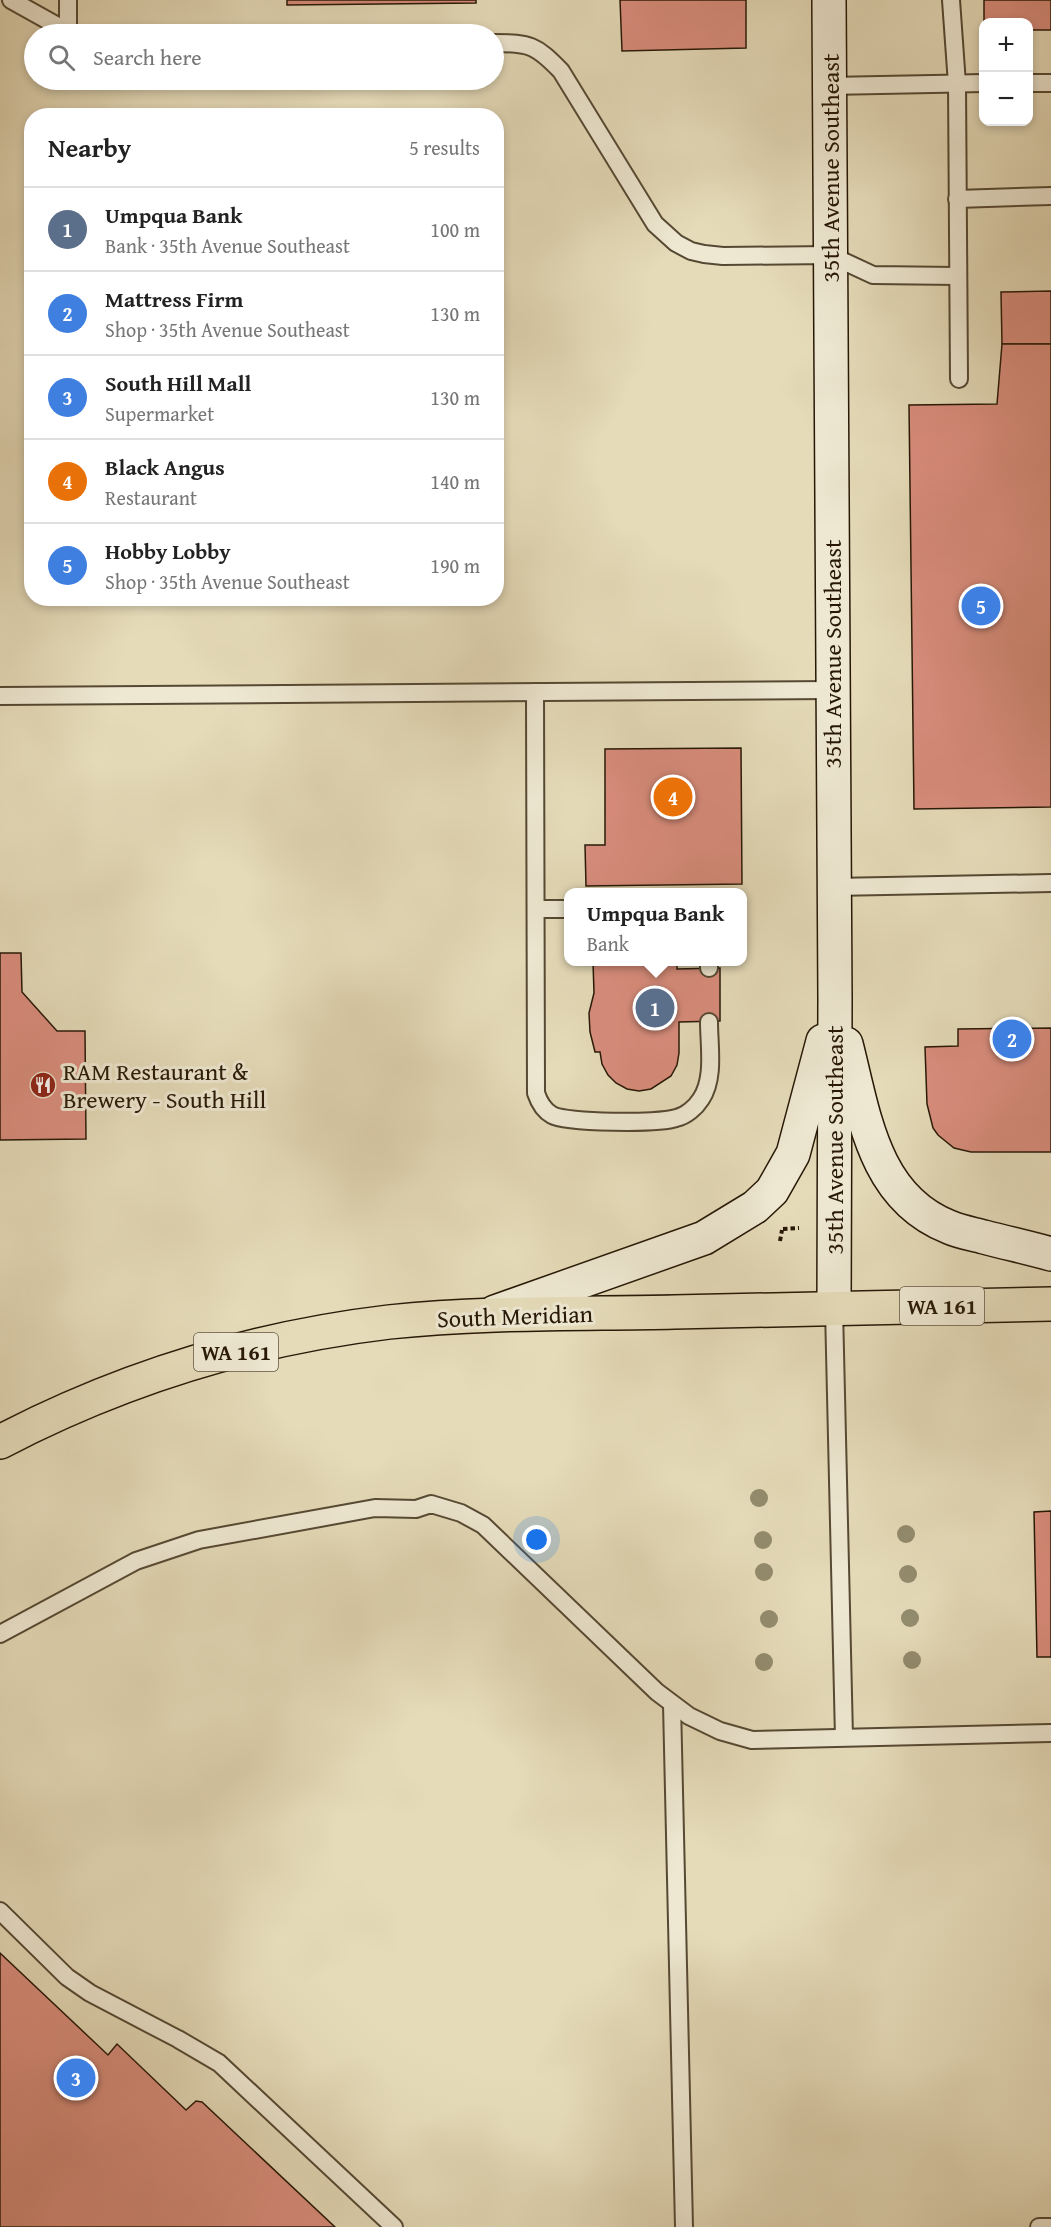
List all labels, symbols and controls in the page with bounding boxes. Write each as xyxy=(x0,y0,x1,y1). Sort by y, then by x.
map controls xyxy=(979,18,1033,126)
button: + xyxy=(979,18,1033,72)
search box xyxy=(24,24,504,90)
icon: search xyxy=(45,41,78,74)
text: Search here xyxy=(93,41,202,73)
street label: 35th Avenue Southeast xyxy=(813,53,848,282)
button: − xyxy=(979,72,1033,126)
text: Nearby xyxy=(48,128,131,167)
text: 5 results xyxy=(409,133,480,162)
text: Umpqua Bank xyxy=(105,199,243,231)
text: 1 xyxy=(62,215,73,244)
text: 100 m xyxy=(430,215,480,244)
text: Bank · 35th Avenue Southeast xyxy=(105,231,350,260)
text: Mattress Firm xyxy=(105,283,243,315)
text: 2 xyxy=(62,299,73,328)
text: 130 m xyxy=(430,299,480,328)
text: Shop · 35th Avenue Southeast xyxy=(105,315,350,344)
text: South Hill Mall xyxy=(105,367,251,399)
text: 3 xyxy=(62,383,73,412)
text: 130 m xyxy=(430,383,480,412)
text: Supermarket xyxy=(105,399,214,428)
text: Black Angus xyxy=(105,451,225,483)
text: 4 xyxy=(62,467,73,496)
text: 140 m xyxy=(430,467,480,496)
text: Restaurant xyxy=(105,483,197,512)
text: Hobby Lobby xyxy=(105,535,231,567)
street label: 35th Avenue Southeast xyxy=(815,539,850,768)
text: 5 xyxy=(62,551,73,580)
text: 190 m xyxy=(430,551,480,580)
text: Shop · 35th Avenue Southeast xyxy=(105,567,350,596)
pin: 5 xyxy=(962,584,1000,628)
pin: 4 xyxy=(654,774,692,820)
popup xyxy=(564,888,747,966)
text: Umpqua Bank xyxy=(587,897,724,929)
text: Bank xyxy=(587,929,629,958)
pin: 1 xyxy=(636,986,674,1030)
pin: 2 xyxy=(992,1016,1032,1062)
street label: 35th Avenue Southeast xyxy=(817,1025,852,1254)
place label: RAM Restaurant & Brewery - South Hill xyxy=(63,1054,266,1117)
restaurant icon: RAM Restaurant & Brewery - South Hill xyxy=(28,1070,58,1100)
road number: WA 161 xyxy=(900,1287,984,1325)
street label: South Meridian xyxy=(436,1296,594,1336)
road number: WA 161 xyxy=(194,1333,278,1371)
your location xyxy=(522,1525,551,1554)
pin: 3 xyxy=(56,2056,96,2100)

